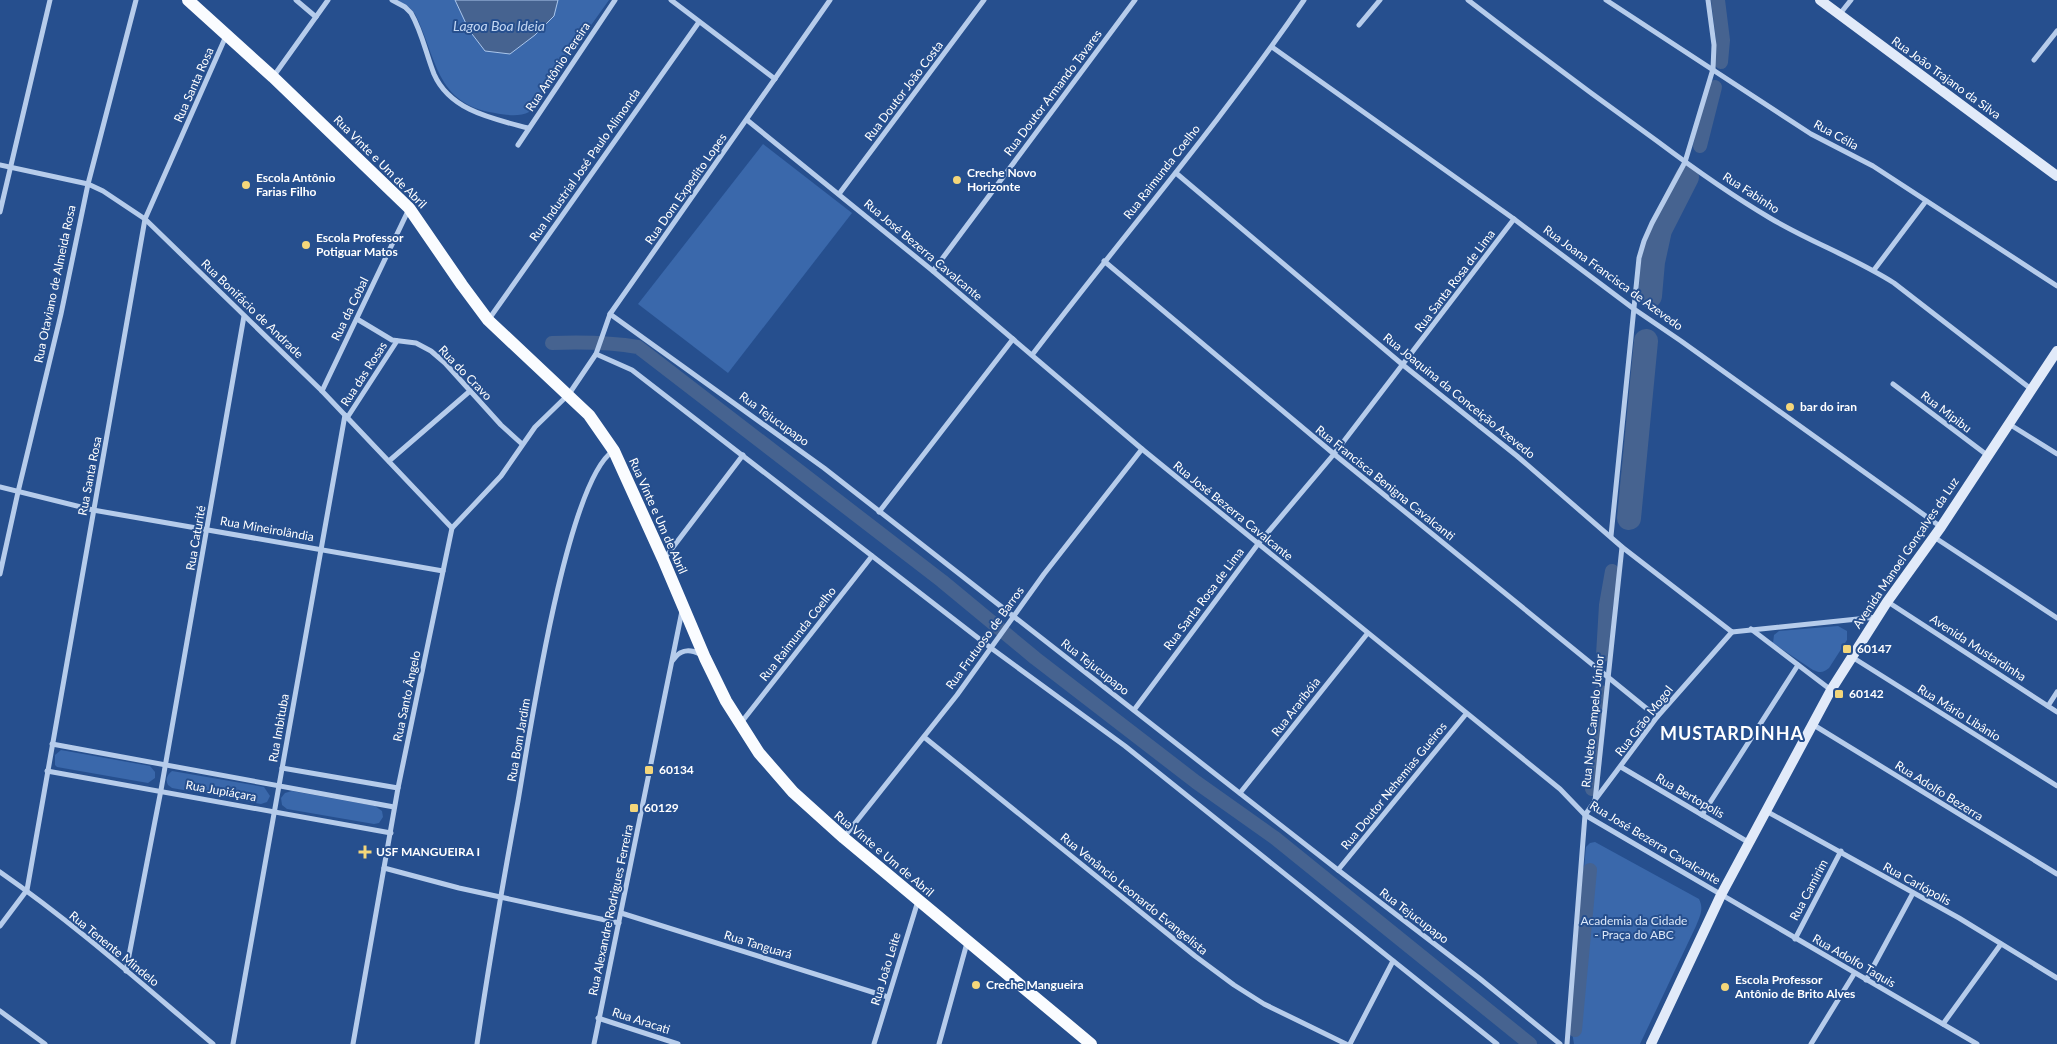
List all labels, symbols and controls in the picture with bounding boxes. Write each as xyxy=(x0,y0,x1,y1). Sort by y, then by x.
water label: Lagoa Boa Ideia xyxy=(453,17,545,34)
street label: Rua Antônio Pereira xyxy=(522,19,593,114)
street label: Rua Doutor Armando Tavares xyxy=(1000,27,1105,159)
street label: Rua João Trajano da Silva xyxy=(1889,33,2004,122)
street label: Rua Doutor João Costa xyxy=(861,38,946,144)
street label: Rua Santa Rosa xyxy=(170,45,217,125)
street label: Rua Industrial José Paulo Alimonda xyxy=(526,86,643,244)
street label: Rua Vinte e Um de Abril xyxy=(331,112,430,211)
street label: Rua Célia xyxy=(1811,116,1861,153)
street label: Rua Raimunda Coelho xyxy=(1120,121,1203,222)
street label: Rua Dom Expedito Lopes xyxy=(642,130,730,247)
place label: Creche Novo Horizonte xyxy=(967,165,1036,194)
street label: Rua Fabinho xyxy=(1720,169,1783,217)
place label: Escola Antônio Farias Filho xyxy=(256,170,335,199)
marker: Creche Novo Horizonte xyxy=(951,174,963,186)
marker: Escola Antônio Farias Filho xyxy=(240,179,252,191)
street label: Rua José Bezerra Cavalcante xyxy=(861,196,986,304)
street label: Rua Otaviano de Almeida Rosa xyxy=(30,204,79,364)
street label: Rua Joana Francisca de Azevedo xyxy=(1541,222,1686,333)
street label: Rua Santa Rosa de Lima xyxy=(1411,226,1498,335)
place label: Escola Professor Potiguar Matos xyxy=(316,230,404,259)
marker: Escola Professor Potiguar Matos xyxy=(300,239,312,251)
street label: Rua Bonifácio de Andrade xyxy=(198,256,307,361)
street label: Rua da Cobal xyxy=(328,274,371,343)
street label: Rua Joaquina da Conceição Azevedo xyxy=(1380,330,1538,462)
street label: Rua das Rosas xyxy=(337,339,390,409)
street label: Rua do Cravo xyxy=(435,342,495,403)
street label: Rua Tejucupapo xyxy=(736,388,812,449)
street label: Rua Mipibu xyxy=(1918,388,1975,436)
place label: bar do iran xyxy=(1800,399,1857,414)
marker: bar do iran xyxy=(1784,401,1796,413)
street label: Rua Francisca Benigna Cavalcanti xyxy=(1313,422,1458,543)
street label: Rua Santa Rosa xyxy=(74,435,105,517)
street label: Rua Vinte e Um de Abril xyxy=(626,455,691,576)
street label: Rua José Bezerra Cavalcante xyxy=(1170,458,1296,564)
street label: Avenida Manoel Gonçalves da Luz xyxy=(1849,474,1962,631)
street label: Rua Caturité xyxy=(182,504,209,572)
street label: Rua Mineirolândia xyxy=(219,513,315,544)
street label: Rua Santa Rosa de Lima xyxy=(1160,544,1247,653)
street label: Rua Raimunda Coelho xyxy=(756,583,839,684)
street label: Rua Frutuoso de Barros xyxy=(942,583,1027,692)
street label: Avenida Mustardinha xyxy=(1927,611,2029,684)
street label: Rua Tejucupapo xyxy=(1058,635,1133,698)
place label: 60147 xyxy=(1857,641,1892,656)
marker: 60147 xyxy=(1841,643,1853,655)
street label: Rua Santo Ângelo xyxy=(390,649,424,743)
street label: Rua Neto Campelo Júnior xyxy=(1578,653,1607,788)
street label: Rua Araribóia xyxy=(1268,674,1323,739)
street label: Rua Mário Libânio xyxy=(1915,681,2004,744)
street label: Rua Grão Mogol xyxy=(1611,682,1676,759)
place label: 60142 xyxy=(1849,686,1884,701)
marker: 60142 xyxy=(1833,688,1845,700)
street label: Rua Imbituba xyxy=(265,692,292,763)
street label: Rua Bom Jardim xyxy=(504,697,533,783)
street label: Rua Doutor Nehemias Gueiros xyxy=(1337,719,1450,853)
district label: MUSTARDINHA xyxy=(1660,722,1804,744)
street label: Rua Adolfo Bezerra xyxy=(1892,757,1986,824)
place label: 60134 xyxy=(659,762,694,777)
marker: 60134 xyxy=(643,764,655,776)
street label: Rua Bertopolis xyxy=(1653,770,1727,821)
street label: Rua Jupiáçara xyxy=(184,777,258,804)
street label: Rua José Bezerra Cavalcante xyxy=(1587,798,1723,888)
place label: 60129 xyxy=(644,800,679,815)
marker: 60129 xyxy=(628,802,640,814)
street label: Rua Vinte e Um de Abril xyxy=(831,808,937,900)
street label: Rua Alexandre Rodrigues Ferreira xyxy=(585,823,636,997)
street label: Rua Venâncio Leonardo Evangelista xyxy=(1058,829,1211,958)
place label: USF MANGUEIRA I xyxy=(376,844,480,859)
marker: USF MANGUEIRA I xyxy=(358,845,372,859)
street label: Rua Camirim xyxy=(1786,857,1831,923)
street label: Rua Carlópolis xyxy=(1881,859,1954,908)
street label: Rua Tejucupapo xyxy=(1377,885,1452,947)
street label: Rua Tenente Mindelo xyxy=(66,908,162,990)
park label: Academia da Cidade - Praça do ABC xyxy=(1581,913,1687,942)
street label: Rua Tanguará xyxy=(722,927,794,962)
street label: Rua João Leite xyxy=(867,930,904,1007)
street label: Rua Adolfo Taquis xyxy=(1810,931,1899,990)
place label: Escola Professor Antônio de Brito Alves xyxy=(1734,972,1855,1001)
place label: Creche Mangueira xyxy=(986,977,1084,992)
marker: Creche Mangueira xyxy=(970,979,982,991)
marker: Escola Professor Antônio de Brito Alves xyxy=(1719,981,1731,993)
street label: Rua Aracati xyxy=(610,1004,672,1037)

